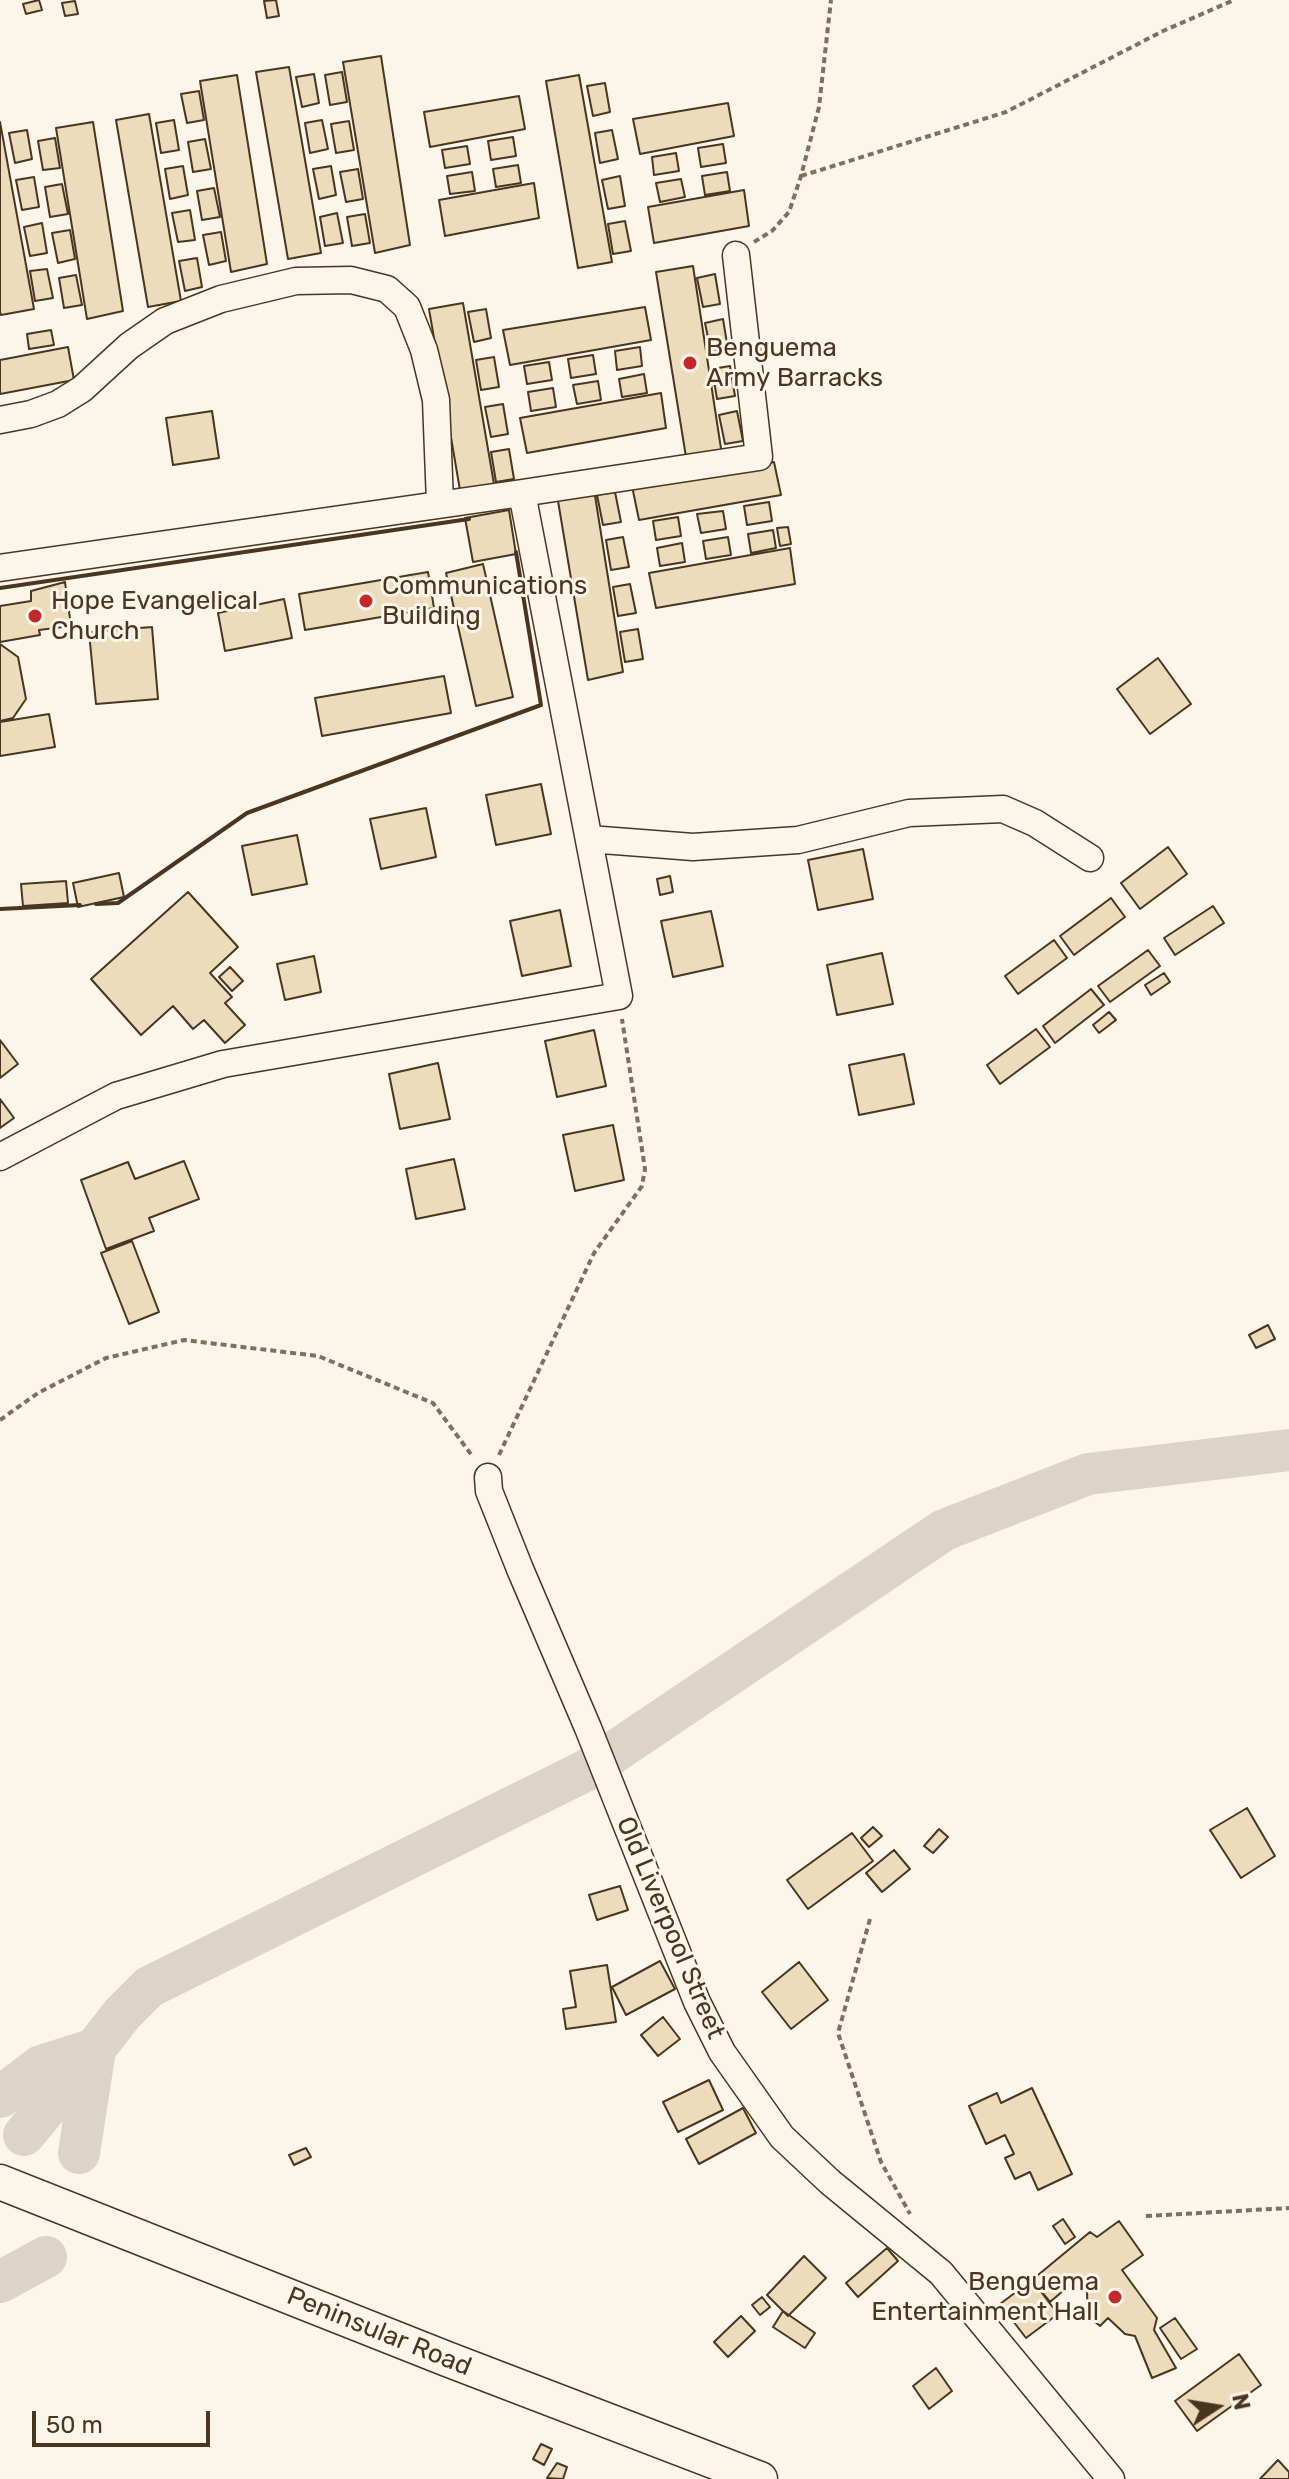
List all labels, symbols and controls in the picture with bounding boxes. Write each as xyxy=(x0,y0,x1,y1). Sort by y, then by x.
place label: Benguema Army Barracks xyxy=(706,332,883,394)
marker: Benguema Army Barracks xyxy=(681,354,699,372)
place label: Communications Building xyxy=(382,570,587,632)
place label: Hope Evangelical Church xyxy=(51,585,258,646)
marker: Communications Building xyxy=(357,592,375,610)
marker: Hope Evangelical Church xyxy=(26,607,44,625)
street label: Old Liverpool Street xyxy=(609,1812,731,2044)
place label: Benguema Entertainment Hall xyxy=(871,2266,1099,2328)
street label: Peninsular Road xyxy=(282,2281,476,2383)
marker: Benguema Entertainment Hall xyxy=(1106,2288,1124,2306)
north arrow xyxy=(1177,2367,1257,2447)
text: N xyxy=(1226,2391,1256,2412)
scale bar xyxy=(36,2395,214,2445)
text: 50 m xyxy=(46,2411,103,2439)

